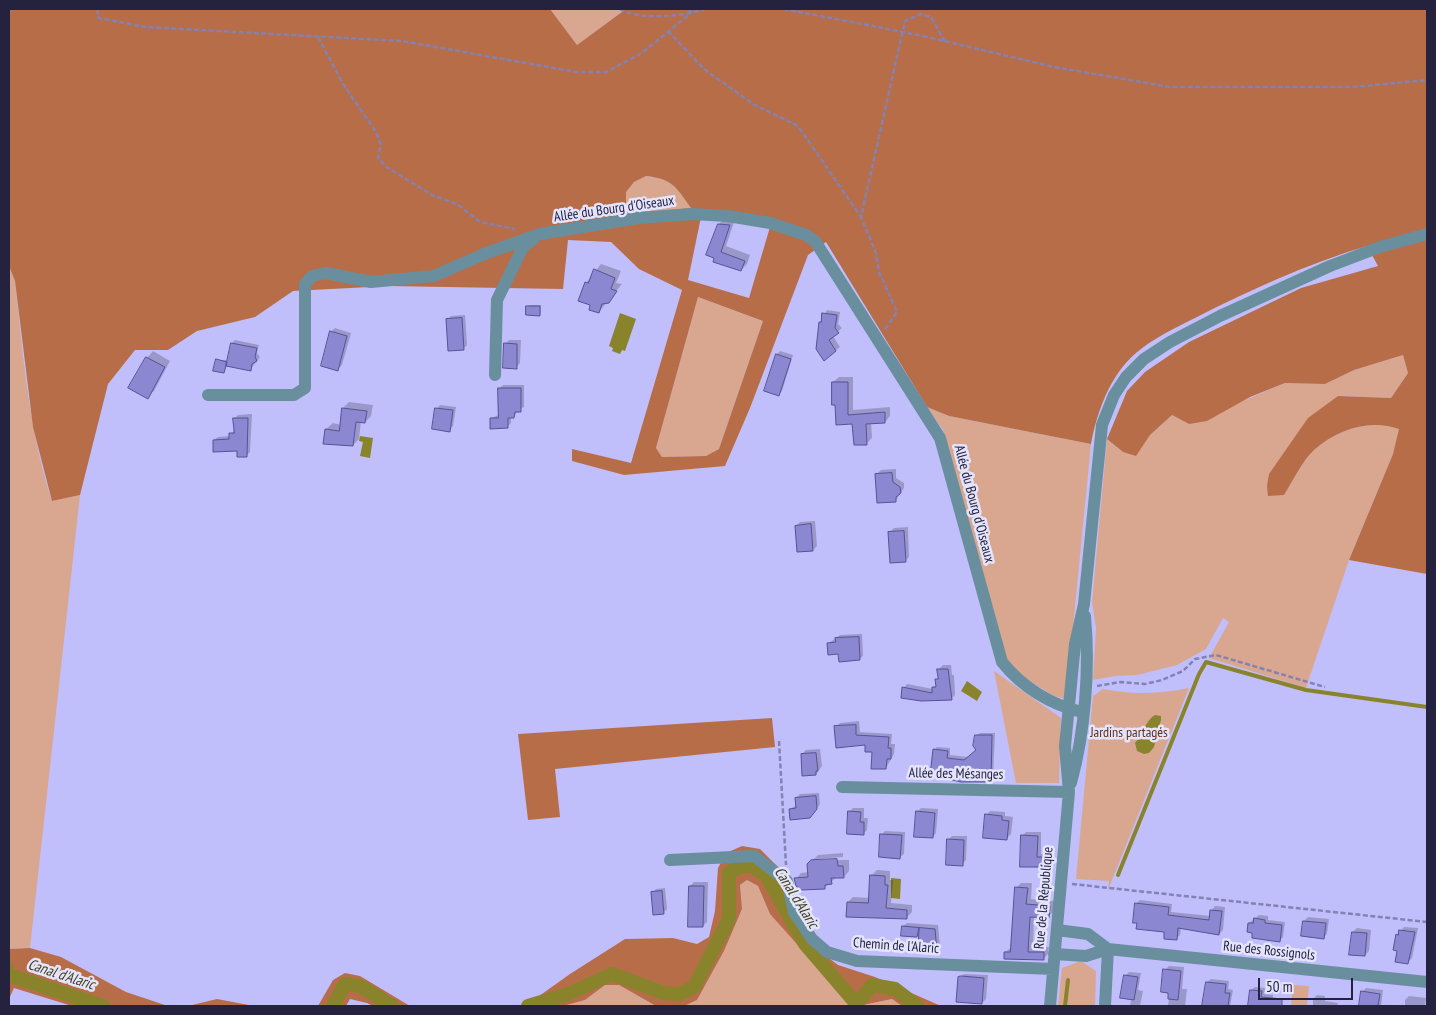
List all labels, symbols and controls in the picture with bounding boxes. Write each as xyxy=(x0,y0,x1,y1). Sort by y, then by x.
street label: Allée du Bourg d'Oiseaux xyxy=(553,192,675,226)
street label: Allée du Bourg d'Oiseaux xyxy=(950,443,998,565)
park label: Jardins partagés xyxy=(1090,725,1168,741)
street label: Allée des Mésanges xyxy=(908,765,1004,783)
street label: Rue de la République xyxy=(1031,846,1057,950)
water label: Canal d'Alaric xyxy=(770,864,822,932)
street label: Chemin de l'Alaric xyxy=(852,935,940,957)
street label: Rue des Rossignols xyxy=(1222,938,1316,964)
water label: Canal d'Alaric xyxy=(25,956,97,994)
scale bar xyxy=(1261,968,1356,1000)
text: 50 m xyxy=(1266,977,1292,996)

